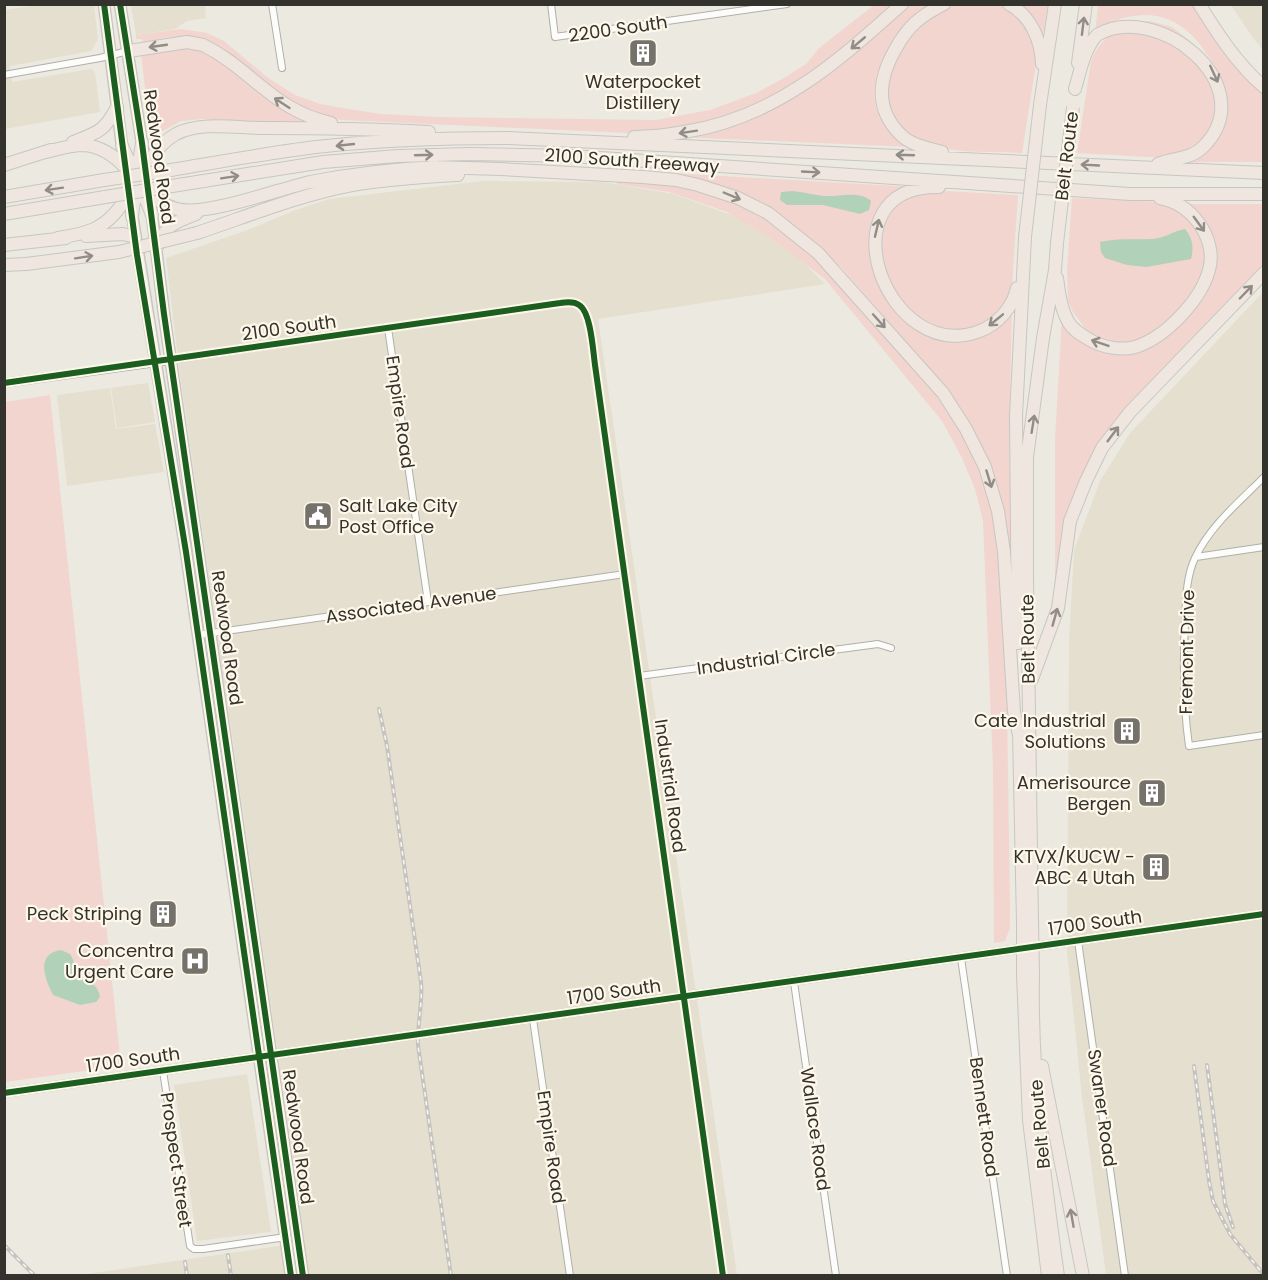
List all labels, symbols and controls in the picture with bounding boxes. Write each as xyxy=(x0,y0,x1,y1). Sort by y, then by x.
street label: 2200 South xyxy=(567,9,669,48)
one-way arrow xyxy=(1078,17,1089,37)
one-way arrow xyxy=(851,36,866,50)
building icon: Waterpocket Distillery xyxy=(627,37,659,69)
one-way arrow xyxy=(148,41,168,52)
one-way arrow xyxy=(1208,65,1220,83)
place label: Waterpocket Distillery xyxy=(585,69,701,115)
street label: Redwood Road xyxy=(138,88,181,226)
one-way arrow xyxy=(274,97,291,109)
street label: Belt Route xyxy=(1049,110,1084,202)
one-way arrow xyxy=(678,126,698,137)
one-way arrow xyxy=(335,140,355,151)
street label: 2100 South Freeway xyxy=(544,142,720,179)
one-way arrow xyxy=(413,150,433,161)
one-way arrow xyxy=(896,150,916,161)
one-way arrow xyxy=(1081,159,1101,170)
one-way arrow xyxy=(800,167,820,178)
one-way arrow xyxy=(220,171,239,182)
one-way arrow xyxy=(45,183,64,194)
one-way arrow xyxy=(722,191,740,202)
one-way arrow xyxy=(1193,216,1206,232)
one-way arrow xyxy=(872,219,883,238)
one-way arrow xyxy=(73,252,93,263)
one-way arrow xyxy=(1239,284,1253,299)
street label: 2100 South xyxy=(240,309,338,347)
one-way arrow xyxy=(872,313,886,328)
one-way arrow xyxy=(988,313,1004,326)
one-way arrow xyxy=(1091,337,1110,348)
street label: Empire Road xyxy=(380,354,421,470)
one-way arrow xyxy=(1027,414,1038,434)
one-way arrow xyxy=(1106,426,1119,442)
one-way arrow xyxy=(984,469,995,488)
place label: Salt Lake City Post Office xyxy=(339,493,458,539)
public building icon: Salt Lake City Post Office xyxy=(302,500,334,532)
street label: Redwood Road xyxy=(206,569,249,707)
street label: Associated Avenue xyxy=(324,580,498,629)
street label: Fremont Drive xyxy=(1173,589,1200,715)
street label: Belt Route xyxy=(1014,594,1041,684)
one-way arrow xyxy=(1050,608,1061,627)
street label: Industrial Circle xyxy=(695,636,837,681)
place label: Cate Industrial Solutions xyxy=(974,708,1106,754)
building icon: Cate Industrial Solutions xyxy=(1111,715,1143,747)
street label: Industrial Road xyxy=(649,717,692,854)
place label: Amerisource Bergen xyxy=(1017,770,1131,816)
building icon: Amerisource Bergen xyxy=(1136,777,1168,809)
place label: KTVX/KUCW - ABC 4 Utah xyxy=(1013,844,1135,890)
building icon: KTVX/KUCW - ABC 4 Utah xyxy=(1140,851,1172,883)
building icon: Peck Striping xyxy=(147,898,179,930)
place label: Peck Striping xyxy=(27,901,142,926)
street label: 1700 South xyxy=(1046,904,1144,941)
place label: Concentra Urgent Care xyxy=(65,938,174,984)
hospital icon: Concentra Urgent Care xyxy=(179,945,211,977)
street label: 1700 South xyxy=(565,973,663,1010)
street label: 1700 South xyxy=(84,1041,182,1078)
street label: Swaner Road xyxy=(1082,1048,1123,1168)
street label: Bennett Road xyxy=(964,1055,1005,1179)
street label: Wallace Road xyxy=(794,1066,837,1192)
street label: Redwood Road xyxy=(277,1068,320,1206)
street label: Belt Route xyxy=(1023,1078,1056,1170)
street label: Empire Road xyxy=(531,1089,572,1205)
street label: Prospect Street xyxy=(155,1091,198,1229)
one-way arrow xyxy=(1067,1209,1078,1228)

